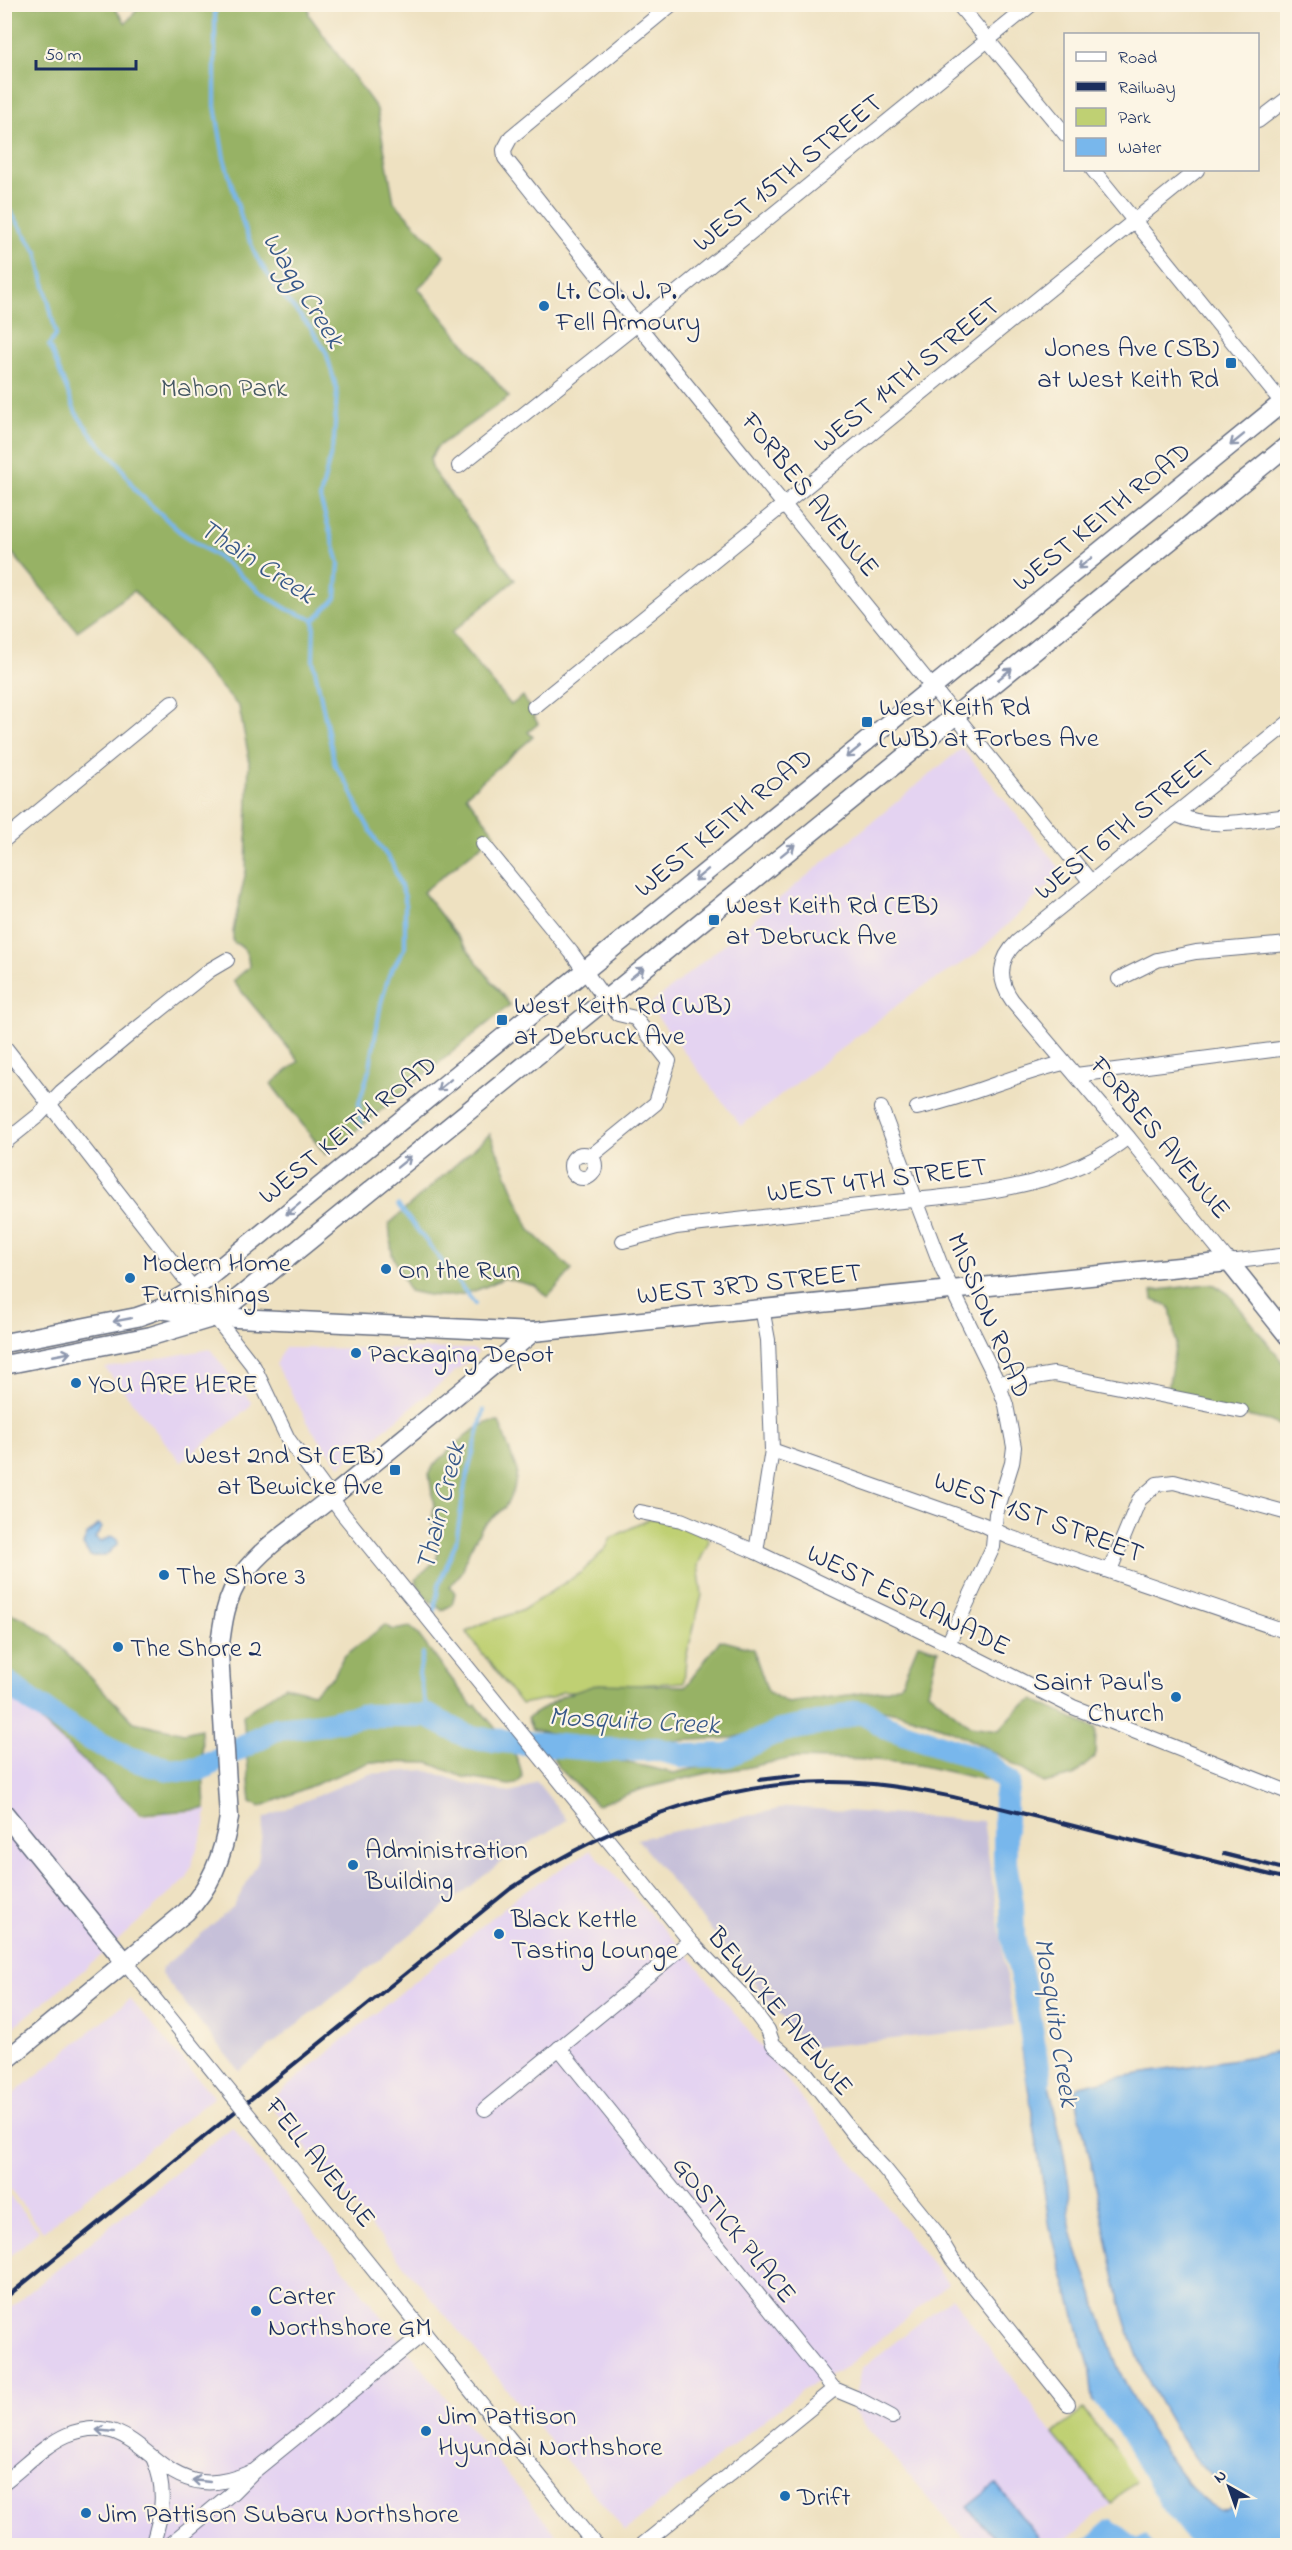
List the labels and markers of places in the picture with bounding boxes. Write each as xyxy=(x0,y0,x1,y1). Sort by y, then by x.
place label: Lt. Col. J. P. Fell Armoury xyxy=(555,273,700,343)
marker: Lt. Col. J. P. Fell Armoury xyxy=(537,299,551,313)
place label: Jones Ave (SB) at West Keith Rd xyxy=(1037,330,1219,400)
marker: Jones Ave (SB) at West Keith Rd xyxy=(1224,356,1238,370)
place label: West Keith Rd (WB) at Forbes Ave xyxy=(879,689,1100,759)
marker: West Keith Rd (WB) at Forbes Ave xyxy=(860,715,874,729)
place label: West Keith Rd (EB) at Debruck Ave xyxy=(726,887,938,957)
marker: West Keith Rd (EB) at Debruck Ave xyxy=(707,913,721,927)
place label: West Keith Rd (WB) at Debruck Ave xyxy=(514,987,731,1057)
marker: West Keith Rd (WB) at Debruck Ave xyxy=(495,1013,509,1027)
place label: Modern Home Furnishings xyxy=(141,1245,292,1315)
place label: On the Run xyxy=(398,1252,520,1291)
marker: On the Run xyxy=(379,1262,393,1276)
marker: Modern Home Furnishings xyxy=(123,1271,137,1285)
place label: Packaging Depot xyxy=(368,1336,554,1375)
marker: Packaging Depot xyxy=(349,1346,363,1360)
place label: YOU ARE HERE xyxy=(88,1366,258,1405)
marker: YOU ARE HERE xyxy=(69,1376,83,1390)
place label: West 2nd St (EB) at Bewicke Ave xyxy=(185,1437,384,1507)
marker: West 2nd St (EB) at Bewicke Ave xyxy=(388,1463,402,1477)
place label: The Shore 3 xyxy=(176,1558,306,1597)
marker: The Shore 3 xyxy=(157,1568,171,1582)
place label: The Shore 2 xyxy=(130,1630,262,1669)
marker: The Shore 2 xyxy=(111,1640,125,1654)
place label: Saint Paul's Church xyxy=(1033,1664,1164,1734)
marker: Saint Paul's Church xyxy=(1169,1690,1183,1704)
place label: Administration Building xyxy=(364,1832,528,1902)
marker: Administration Building xyxy=(346,1858,360,1872)
place label: Black Kettle Tasting Lounge xyxy=(510,1901,679,1971)
marker: Black Kettle Tasting Lounge xyxy=(492,1927,506,1941)
place label: Carter Northshore GM xyxy=(268,2278,432,2348)
marker: Carter Northshore GM xyxy=(249,2304,263,2318)
place label: Jim Pattison Hyundai Northshore xyxy=(438,2398,663,2468)
marker: Jim Pattison Hyundai Northshore xyxy=(419,2424,433,2438)
place label: Drift xyxy=(796,2479,851,2518)
marker: Drift xyxy=(778,2489,792,2503)
place label: Jim Pattison Subaru Northshore xyxy=(98,2496,460,2535)
marker: Jim Pattison Subaru Northshore xyxy=(79,2506,93,2520)

